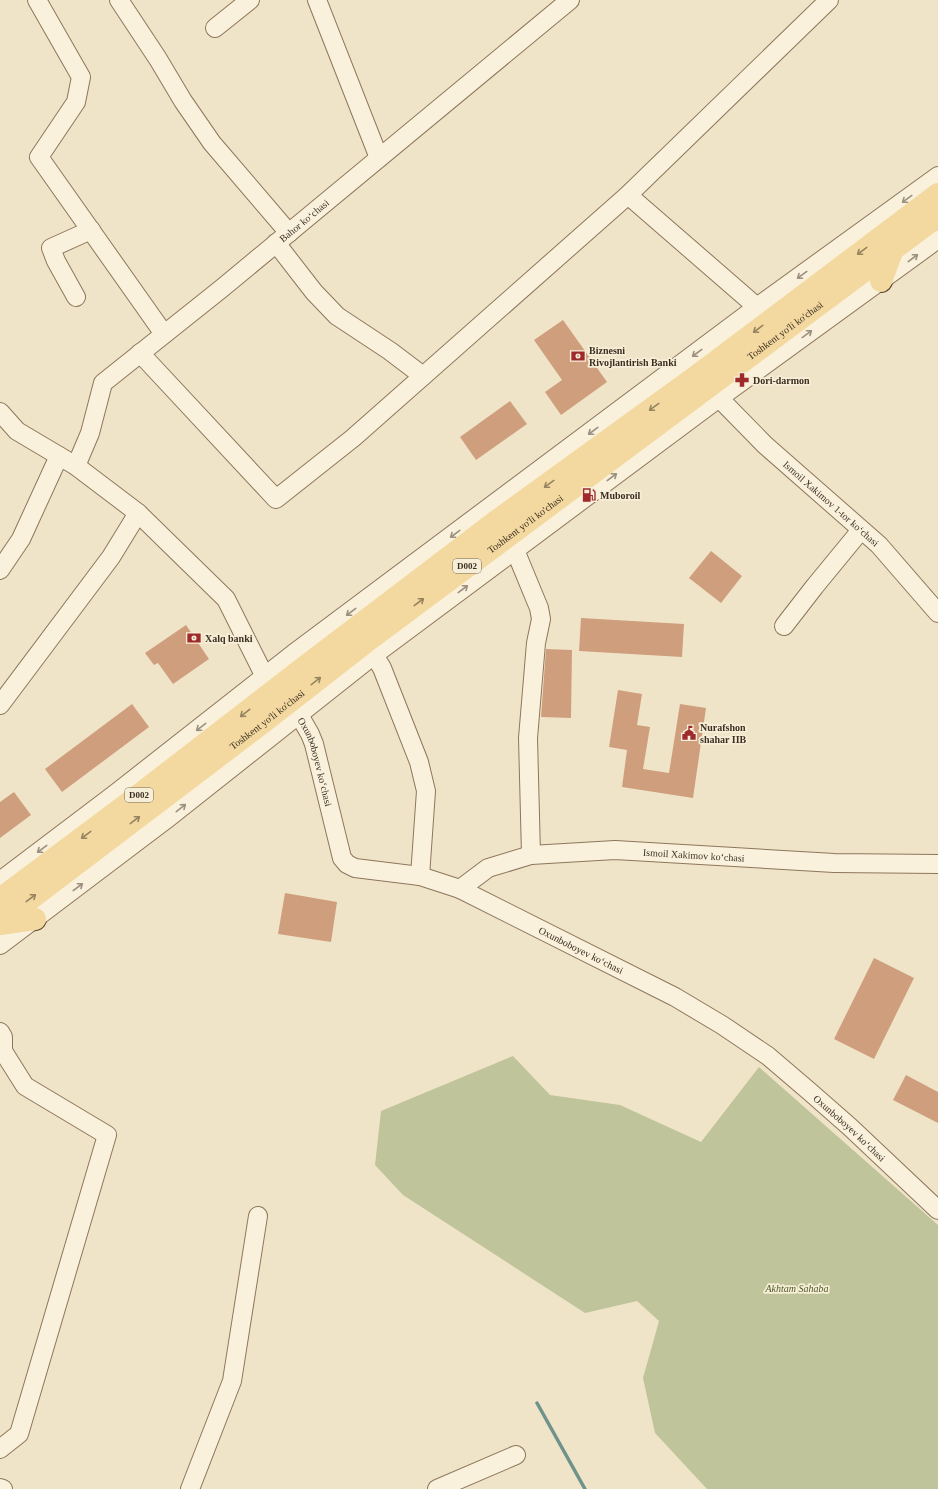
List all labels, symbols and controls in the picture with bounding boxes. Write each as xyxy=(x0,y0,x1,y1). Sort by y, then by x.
one-way arrow xyxy=(901,195,912,203)
street label: Bahor ko‘chasi xyxy=(277,197,331,244)
one-way arrow xyxy=(856,247,867,255)
one-way arrow xyxy=(907,254,918,262)
one-way arrow xyxy=(796,271,807,279)
street label: Toshkent yo'li ko'chasi xyxy=(745,298,825,362)
one-way arrow xyxy=(753,325,764,334)
one-way arrow xyxy=(802,330,813,338)
place label: Biznesni Rivojlantirish Banki xyxy=(589,345,677,368)
bank icon: Biznesni Rivojlantirish Banki xyxy=(570,348,586,364)
one-way arrow xyxy=(692,349,703,357)
pharmacy icon: Dori-darmon xyxy=(734,372,750,388)
place label: Dori-darmon xyxy=(753,375,810,386)
one-way arrow xyxy=(648,403,659,411)
one-way arrow xyxy=(588,427,599,435)
street label: Ismoil Xakimov 1-tor ko‘chasi xyxy=(781,458,882,548)
one-way arrow xyxy=(607,473,618,482)
one-way arrow xyxy=(543,479,554,488)
fuel station icon: Muboroil xyxy=(581,487,597,503)
place label: Muboroil xyxy=(600,490,641,501)
street label: Toshkent yo'li ko'chasi xyxy=(485,492,565,555)
one-way arrow xyxy=(450,530,461,538)
road number: D002 xyxy=(453,559,481,573)
one-way arrow xyxy=(458,584,469,593)
one-way arrow xyxy=(414,598,425,606)
one-way arrow xyxy=(346,608,357,616)
bank icon: Xalq banki xyxy=(186,630,202,646)
place label: Xalq banki xyxy=(205,633,253,644)
one-way arrow xyxy=(310,677,321,686)
street label: Toshkent yo'li ko'chasi xyxy=(227,687,306,752)
one-way arrow xyxy=(239,709,250,717)
street label: Oxunboboyev ko‘chasi xyxy=(296,715,335,808)
place label: Nurafshon shahar IIB xyxy=(700,722,747,745)
one-way arrow xyxy=(196,723,207,731)
public building icon: Nurafshon shahar IIB xyxy=(681,725,697,741)
road number: D002 xyxy=(125,788,153,802)
one-way arrow xyxy=(175,803,186,812)
one-way arrow xyxy=(129,816,140,824)
one-way arrow xyxy=(81,831,92,839)
one-way arrow xyxy=(37,845,48,853)
street label: Ismoil Xakimov ko‘chasi xyxy=(643,846,745,863)
one-way arrow xyxy=(72,882,83,891)
one-way arrow xyxy=(26,894,37,902)
street label: Oxunboboyev ko‘chasi xyxy=(537,924,625,976)
street label: Oxunboboyev ko‘chasi xyxy=(812,1092,888,1163)
park label: Akhtam Sahaba xyxy=(764,1283,829,1294)

